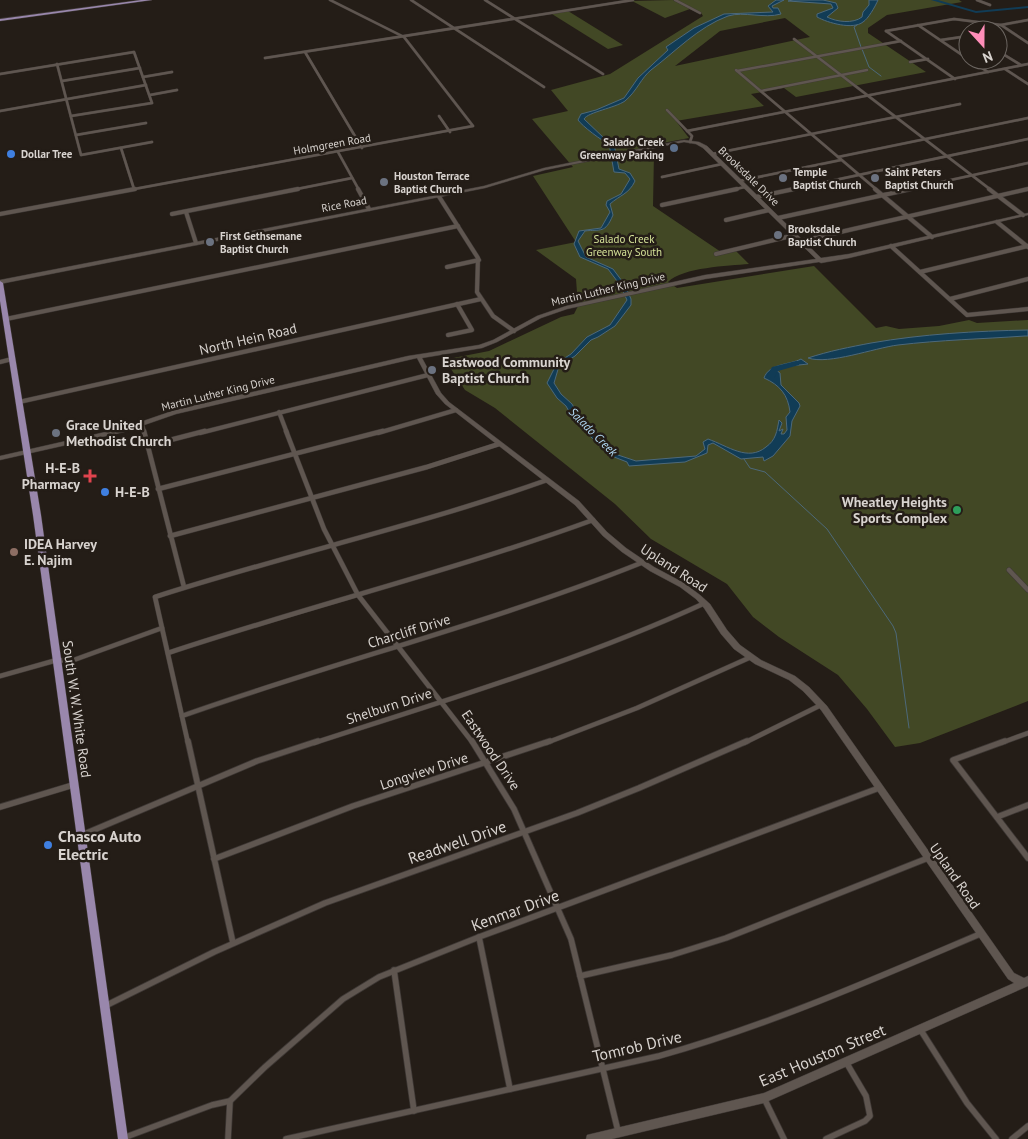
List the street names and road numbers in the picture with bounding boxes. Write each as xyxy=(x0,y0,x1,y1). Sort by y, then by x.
street label: Holmgreen Road xyxy=(292,130,372,158)
street label: Brooksdale Drive xyxy=(715,143,783,209)
street label: Rice Road xyxy=(320,193,368,215)
street label: Martin Luther King Drive xyxy=(550,269,667,309)
street label: North Hein Road xyxy=(197,319,299,359)
street label: Martin Luther King Drive xyxy=(160,372,277,414)
street label: Upland Road xyxy=(637,540,711,596)
street label: Charcliff Drive xyxy=(365,610,453,652)
street label: South W. W. White Road xyxy=(58,639,96,779)
street label: Shelburn Drive xyxy=(344,684,434,728)
street label: Eastwood Drive xyxy=(458,706,524,794)
street label: Longview Drive xyxy=(378,748,470,794)
street label: Readwell Drive xyxy=(405,816,509,868)
street label: Upland Road xyxy=(926,840,984,912)
street label: Kenmar Drive xyxy=(468,885,562,935)
street label: East Houston Street xyxy=(756,1019,889,1091)
street label: Tomrob Drive xyxy=(590,1026,684,1066)

